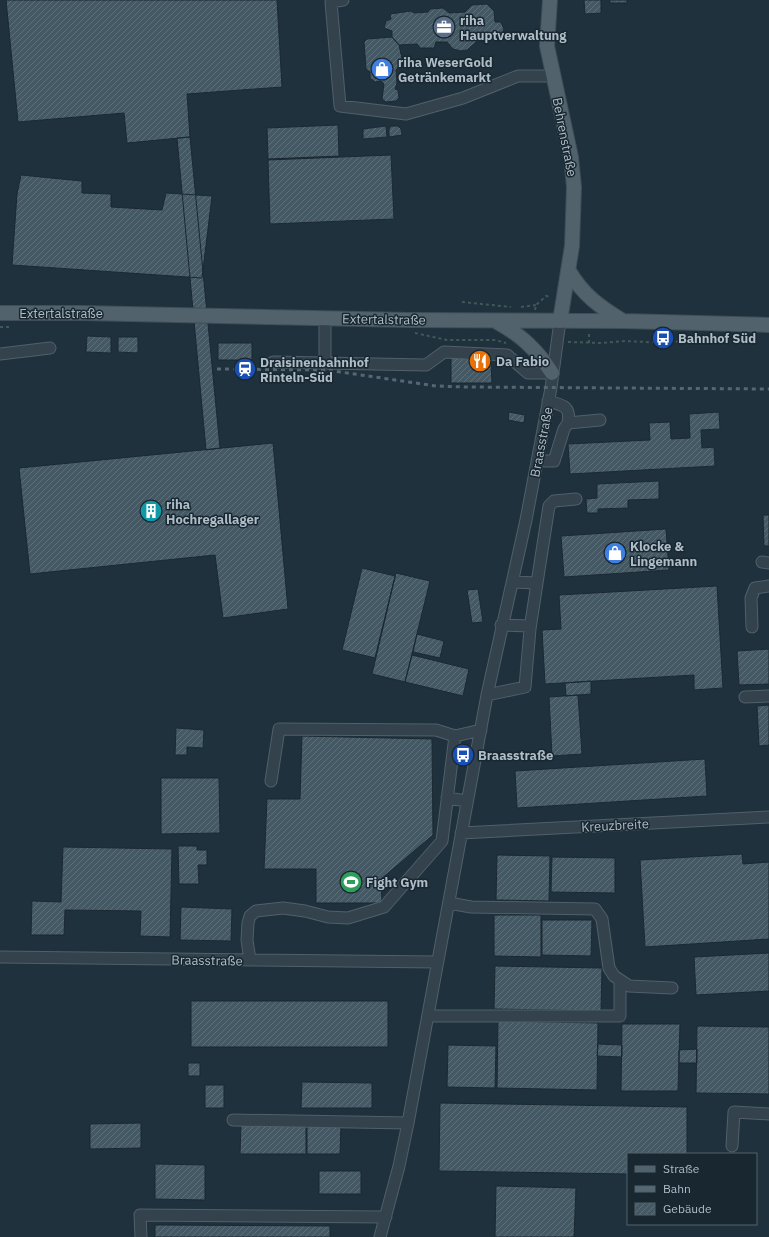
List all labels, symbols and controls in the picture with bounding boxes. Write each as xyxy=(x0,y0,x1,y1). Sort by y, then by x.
place label: riha Hauptverwaltung xyxy=(460,12,567,44)
office icon: riha Hauptverwaltung xyxy=(431,14,457,40)
place label: riha WeserGold Getränkemarkt xyxy=(398,54,493,86)
shop icon: riha WeserGold Getränkemarkt xyxy=(369,56,395,82)
street label: Behrenstraße xyxy=(549,96,581,178)
street label: Extertalstraße xyxy=(19,305,103,322)
street label: Extertalstraße xyxy=(342,310,426,329)
bus stop icon: Bahnhof Süd xyxy=(650,325,676,351)
place label: Bahnhof Süd xyxy=(678,330,756,347)
restaurant icon: Da Fabio xyxy=(467,348,493,374)
place label: Da Fabio xyxy=(496,353,549,370)
place label: Draisinenbahnhof Rinteln-Süd xyxy=(260,354,369,386)
station icon: Draisinenbahnhof Rinteln-Süd xyxy=(232,356,258,382)
street label: Braasstraße xyxy=(526,405,557,479)
place label: riha Hochregallager xyxy=(166,496,259,528)
building icon: riha Hochregallager xyxy=(138,498,164,524)
place label: Klocke & Lingemann xyxy=(630,538,697,570)
shop icon: Klocke & Lingemann xyxy=(602,540,628,566)
bus stop icon: Braasstraße xyxy=(450,742,476,768)
place label: Braasstraße xyxy=(478,747,553,764)
street label: Kreuzbreite xyxy=(581,815,649,836)
sports icon: Fight Gym xyxy=(338,869,364,895)
place label: Fight Gym xyxy=(366,874,428,891)
street label: Braasstraße xyxy=(171,951,243,970)
legend xyxy=(627,1153,757,1225)
text: Straße xyxy=(663,1161,700,1176)
text: Bahn xyxy=(663,1181,691,1196)
text: Gebäude xyxy=(663,1201,712,1216)

